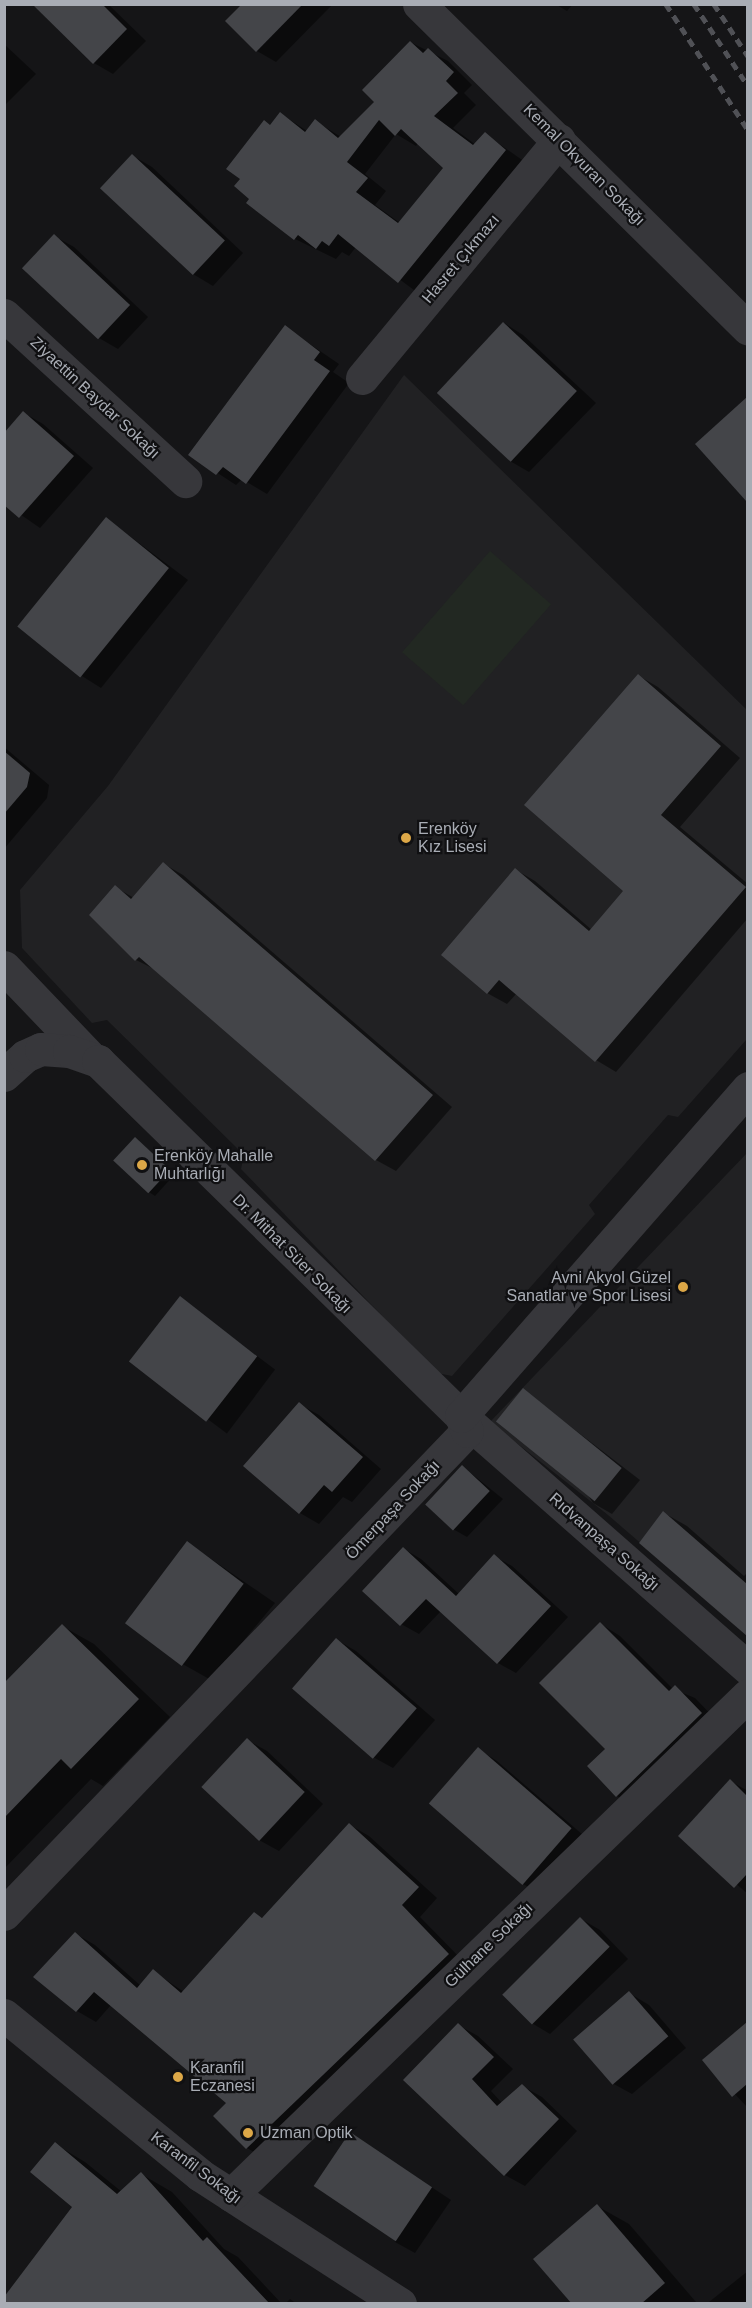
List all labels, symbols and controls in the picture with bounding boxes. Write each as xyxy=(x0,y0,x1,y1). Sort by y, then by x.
street label: Kemal Okvuran Sokağı xyxy=(519,100,649,230)
street label: Hasret Çıkmazı xyxy=(418,211,504,307)
street label: Ziyaettin Baydar Sokağı xyxy=(26,333,164,463)
place label: Erenköy Kız Lisesi xyxy=(418,819,486,857)
marker: Erenköy Kız Lisesi xyxy=(399,831,413,845)
place label: Erenköy Mahalle Muhtarlığı xyxy=(154,1146,273,1184)
marker: Erenköy Mahalle Muhtarlığı xyxy=(135,1158,149,1172)
street label: Dr. Mithat Süer Sokağı xyxy=(228,1190,356,1318)
place label: Avni Akyol Güzel Sanatlar ve Spor Lisesi xyxy=(506,1268,671,1306)
marker: Avni Akyol Güzel Sanatlar ve Spor Lisesi xyxy=(676,1280,690,1294)
street label: Ömerpaşa Sokağı xyxy=(342,1456,444,1564)
street label: Rıdvanpaşa Sokağı xyxy=(545,1489,663,1595)
street label: Gülhane Sokağı xyxy=(441,1898,537,1992)
place label: Karanfil Eczanesi xyxy=(190,2058,255,2096)
marker: Karanfil Eczanesi xyxy=(171,2070,185,2084)
place label: Uzman Optik xyxy=(260,2123,352,2143)
marker: Uzman Optik xyxy=(241,2126,255,2140)
street label: Karanfil Sokağı xyxy=(147,2128,245,2208)

